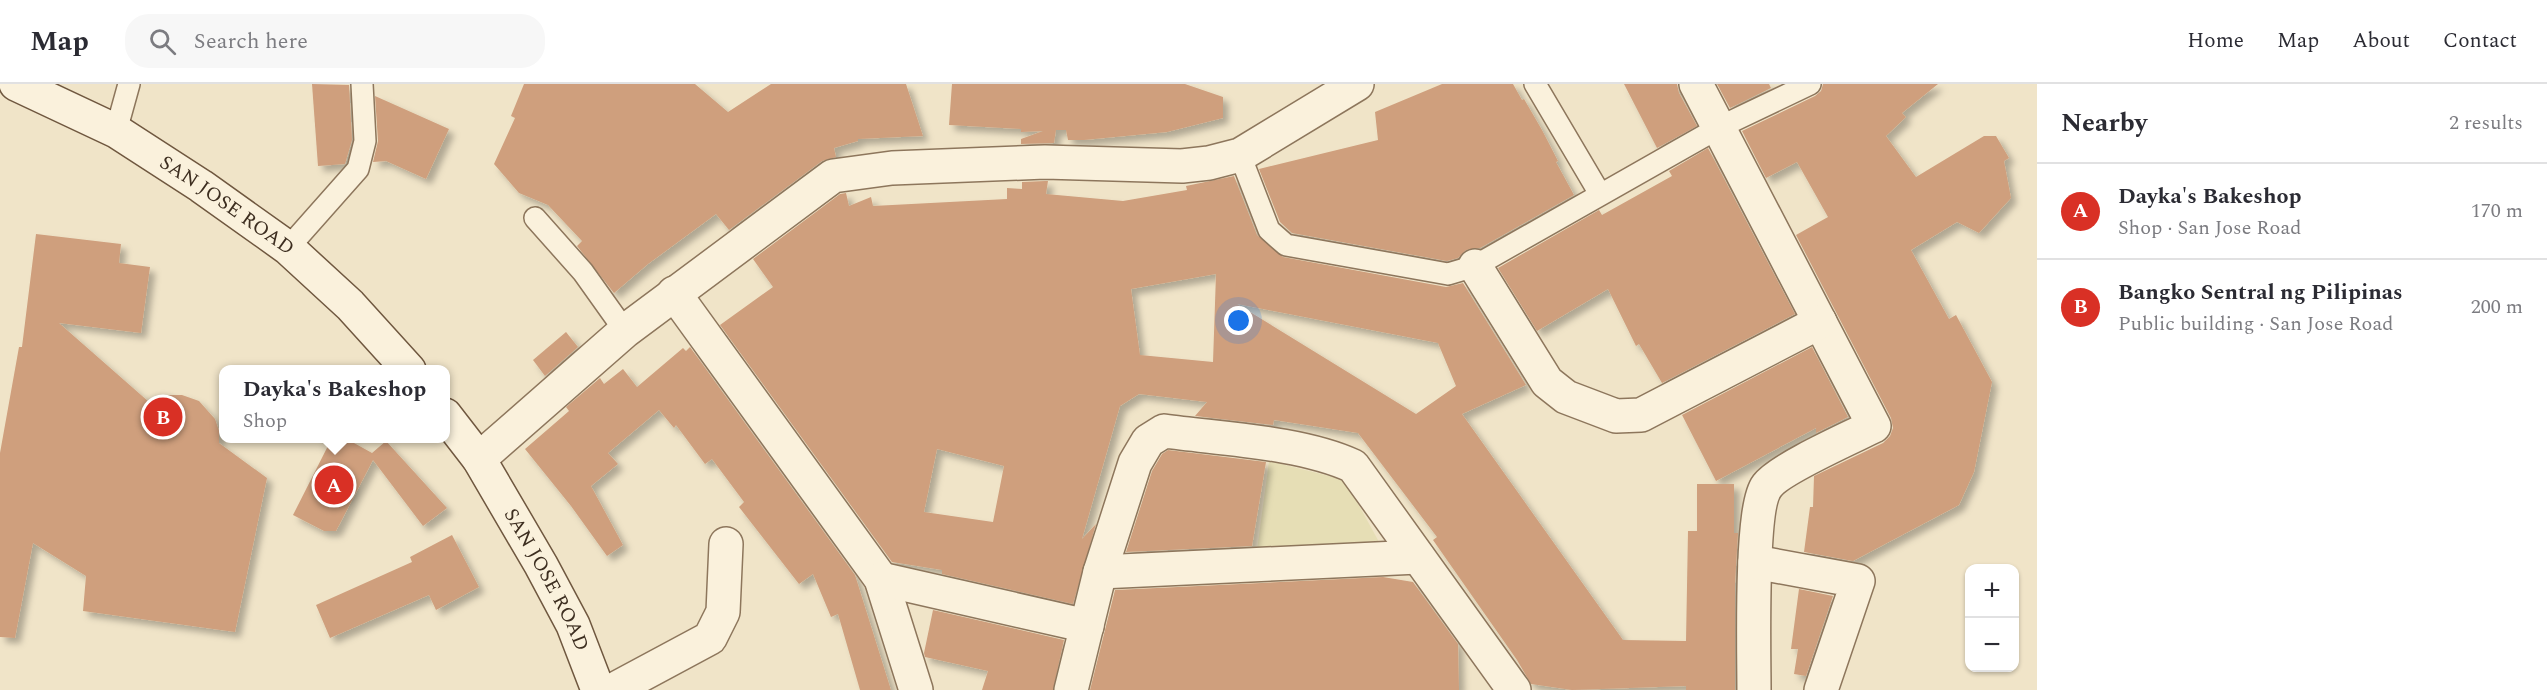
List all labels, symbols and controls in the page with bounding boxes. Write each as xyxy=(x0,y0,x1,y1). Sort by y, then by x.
search box xyxy=(125,14,545,68)
text: Map xyxy=(30,20,89,63)
icon: search xyxy=(146,25,179,58)
text: Search here xyxy=(194,25,308,58)
text: Home xyxy=(2187,25,2244,57)
text: Map xyxy=(2277,25,2319,57)
text: About xyxy=(2352,25,2410,57)
text: Contact xyxy=(2443,25,2517,57)
text: Nearby xyxy=(2061,103,2147,143)
text: 2 results xyxy=(2449,108,2523,138)
street label: SAN JOSE ROAD xyxy=(153,148,300,263)
text: Dayka's Bakeshop xyxy=(2118,180,2302,213)
text: A xyxy=(2073,196,2088,226)
text: 170 m xyxy=(2471,196,2523,226)
text: Shop · San Jose Road xyxy=(2118,213,2301,243)
text: Bangko Sentral ng Pilipinas xyxy=(2118,276,2403,309)
text: B xyxy=(2073,292,2088,322)
text: 200 m xyxy=(2471,292,2523,322)
your location xyxy=(1224,306,1253,335)
text: Public building · San Jose Road xyxy=(2118,309,2393,339)
popup xyxy=(219,365,450,443)
text: Dayka's Bakeshop xyxy=(243,373,426,406)
pin: B xyxy=(144,394,182,440)
text: Shop xyxy=(243,406,287,436)
pin: A xyxy=(314,462,354,508)
street label: SAN JOSE ROAD xyxy=(496,503,597,655)
map controls xyxy=(1965,564,2019,672)
button: + xyxy=(1965,564,2019,618)
button: − xyxy=(1965,618,2019,672)

